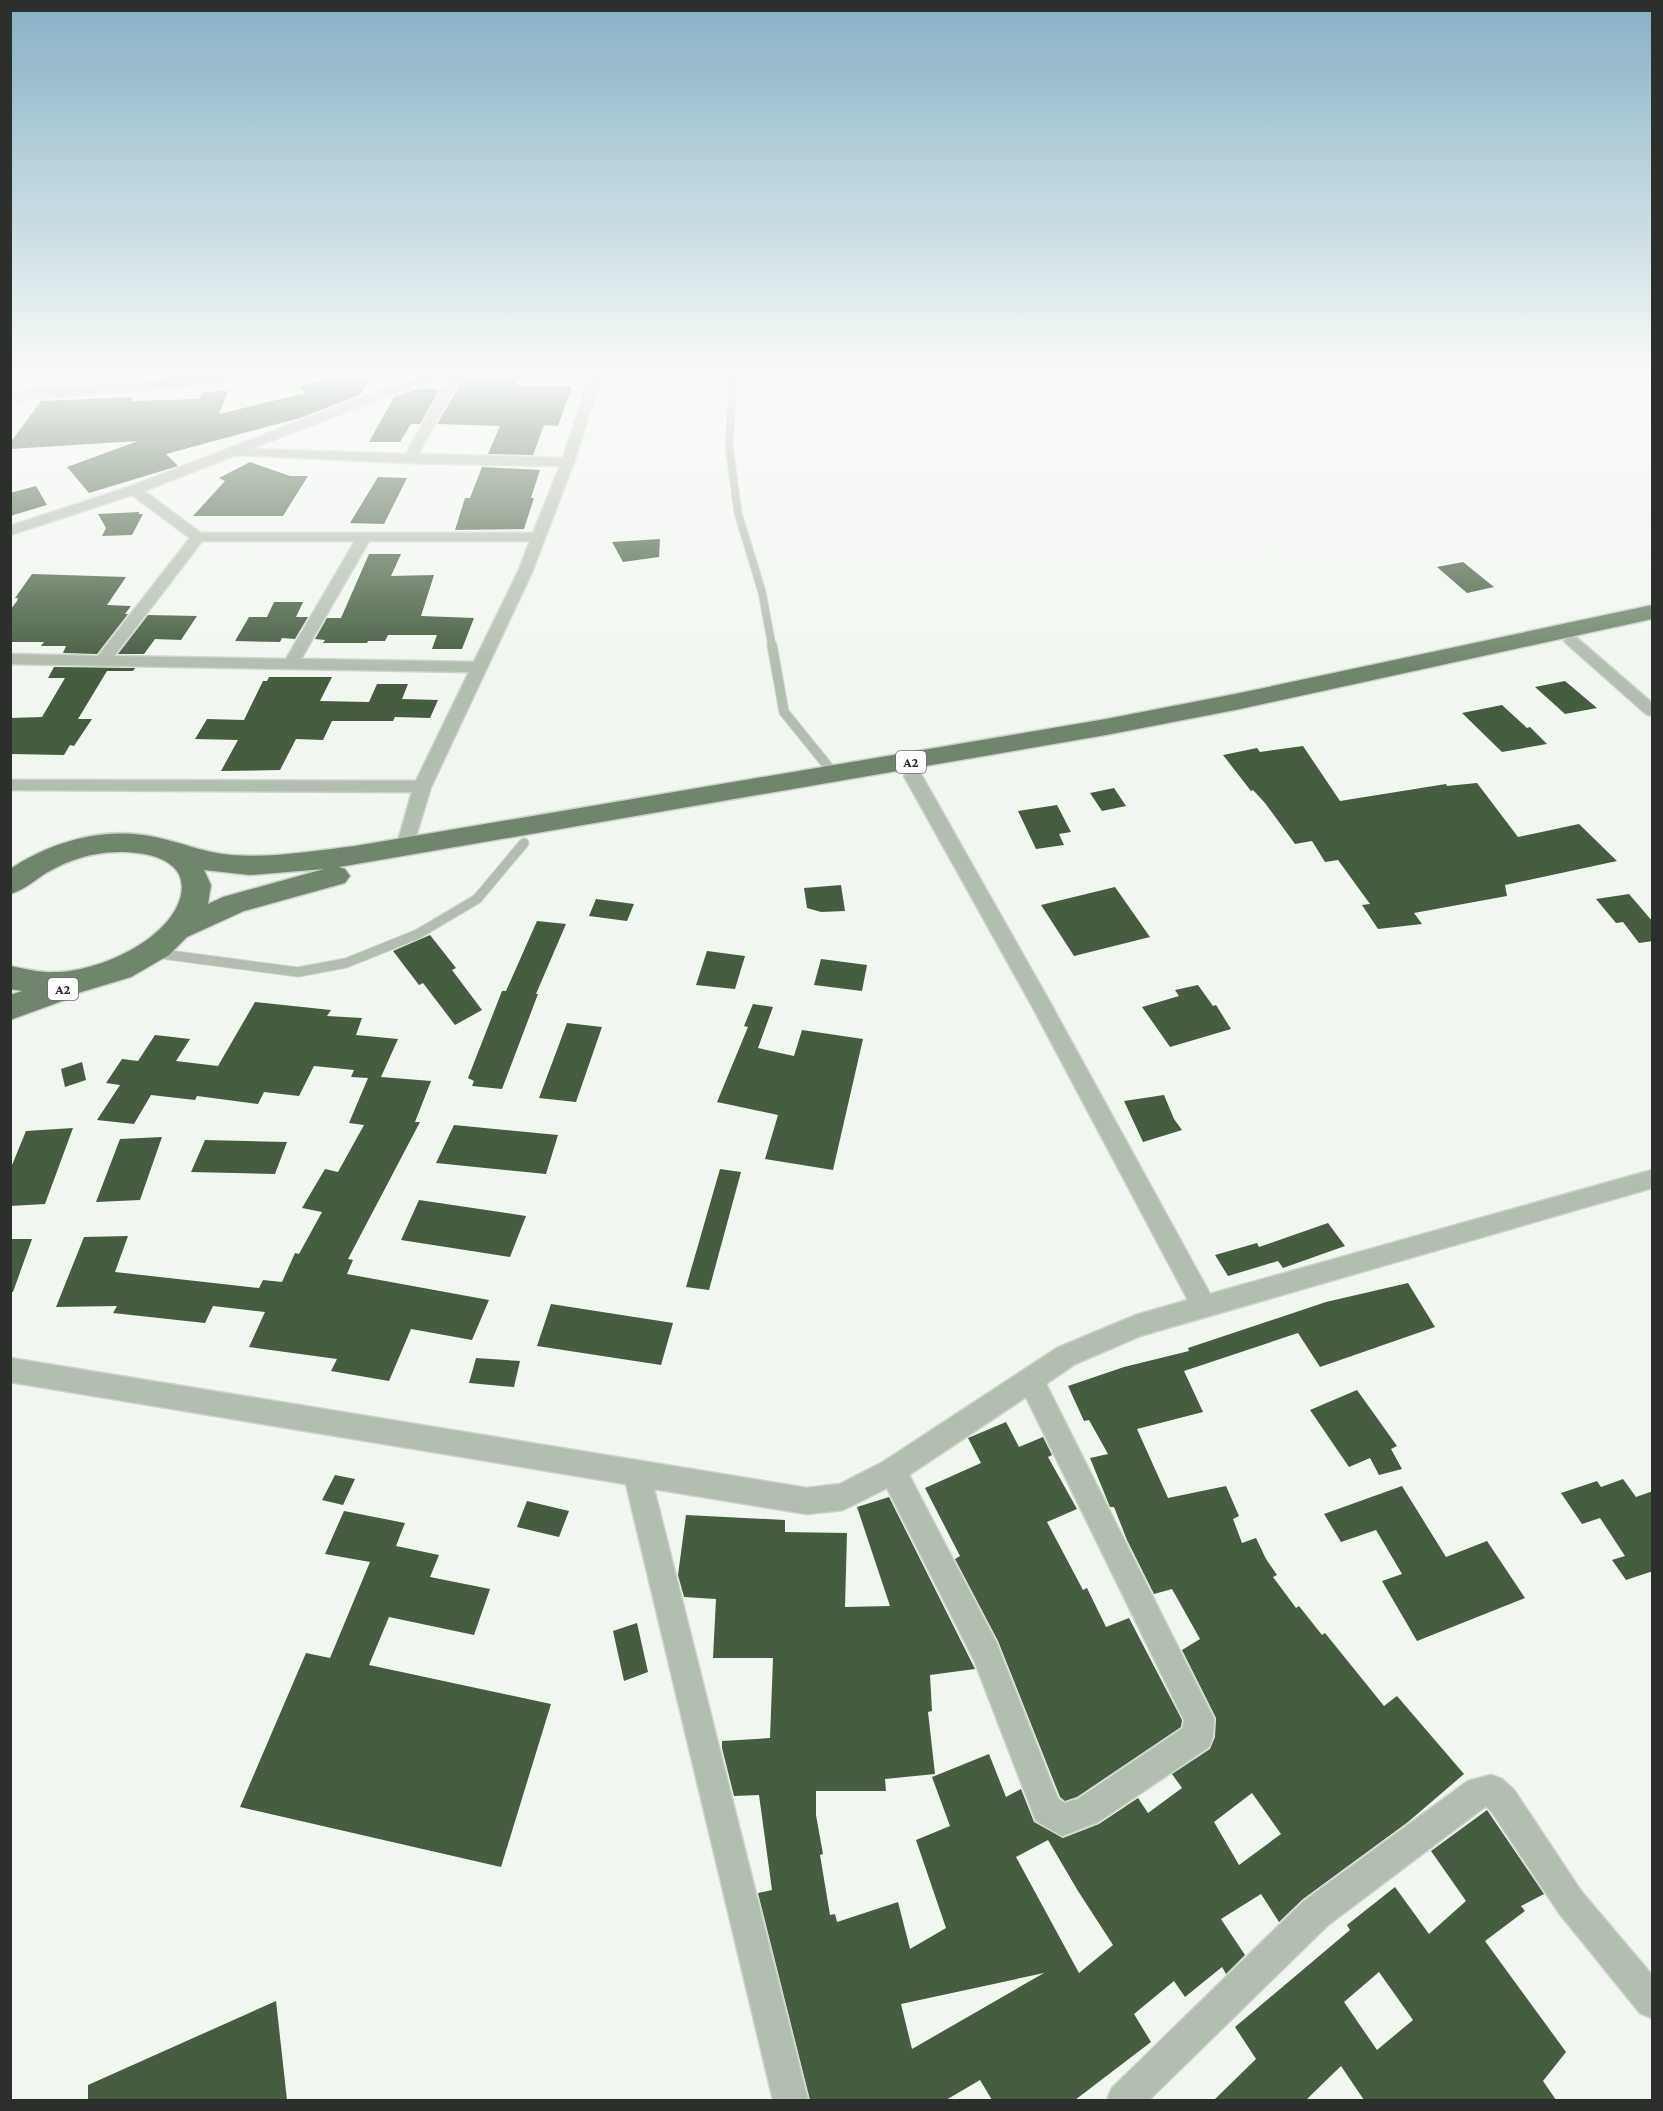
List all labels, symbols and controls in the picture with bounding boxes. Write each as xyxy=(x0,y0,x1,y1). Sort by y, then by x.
road number: A2 xyxy=(896,751,926,773)
road number: A2 xyxy=(48,978,78,1000)

